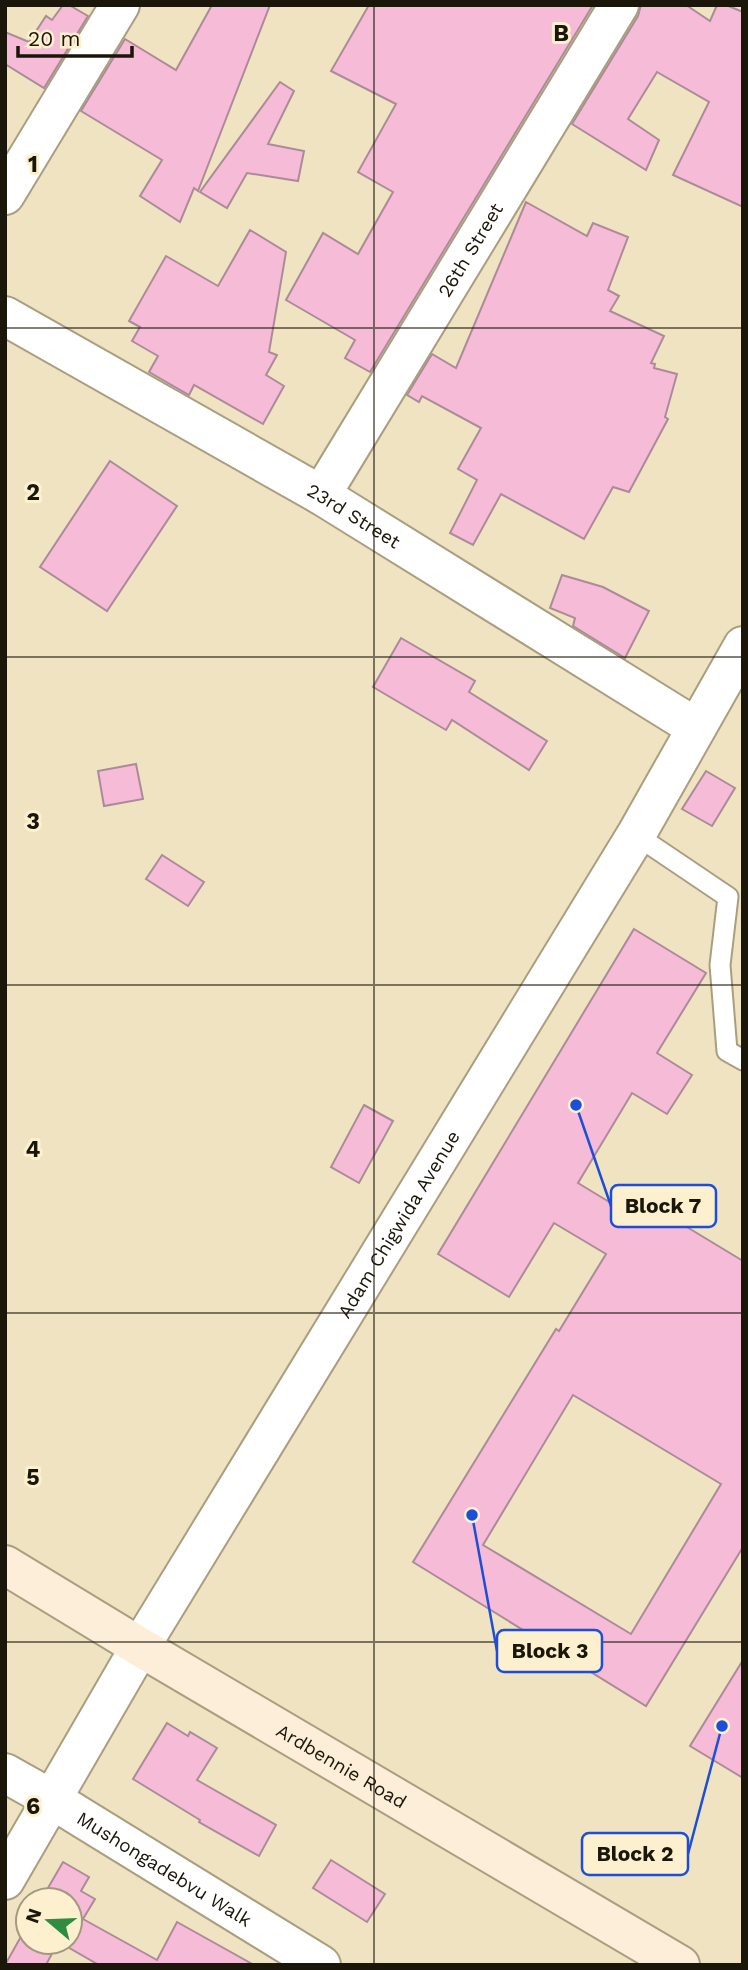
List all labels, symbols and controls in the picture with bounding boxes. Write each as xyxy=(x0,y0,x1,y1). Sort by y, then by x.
scale bar xyxy=(18,14,131,58)
text: B xyxy=(553,20,569,47)
text: 20 m xyxy=(28,26,80,51)
text: 1 xyxy=(28,151,38,178)
street label: 26th Street xyxy=(433,198,508,301)
street label: 23rd Street xyxy=(303,478,405,553)
text: 2 xyxy=(26,479,40,506)
text: 3 xyxy=(26,808,40,835)
street label: Adam Chigwida Avenue xyxy=(332,1126,464,1322)
text: 4 xyxy=(26,1136,41,1163)
callout: Block 7 xyxy=(611,1185,716,1227)
text: Block 7 xyxy=(625,1193,702,1218)
text: 5 xyxy=(26,1464,40,1491)
callout: Block 3 xyxy=(497,1630,602,1672)
text: Block 3 xyxy=(512,1638,588,1663)
street label: Ardbennie Road xyxy=(272,1718,411,1813)
text: 6 xyxy=(26,1793,40,1820)
street label: Mushongadebvu Walk xyxy=(73,1806,256,1931)
callout: Block 2 xyxy=(582,1833,688,1875)
text: Block 2 xyxy=(597,1841,674,1866)
north arrow xyxy=(14,1886,84,1956)
text: N xyxy=(20,1905,47,1926)

